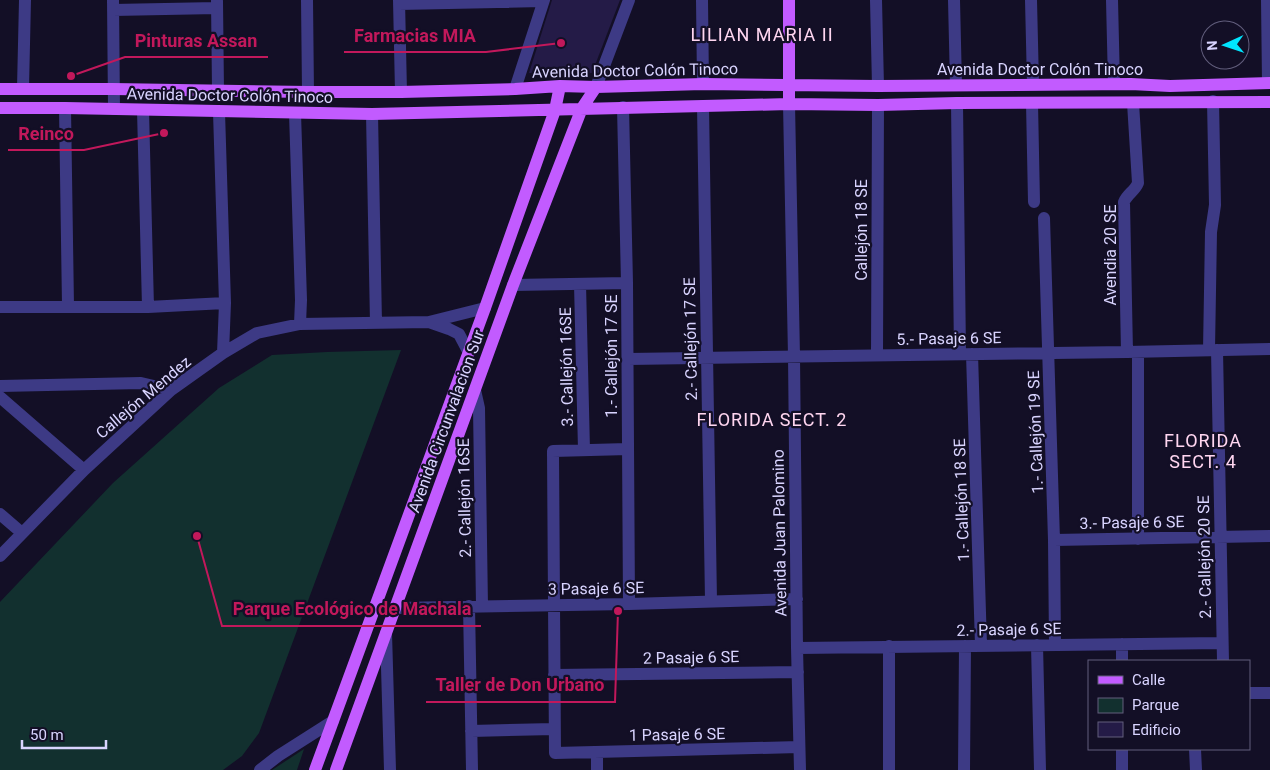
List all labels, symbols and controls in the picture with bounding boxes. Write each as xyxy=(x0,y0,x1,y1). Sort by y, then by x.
callout: Farmacias MIA xyxy=(344,19,486,52)
north arrow xyxy=(1200,20,1250,70)
callout: Pinturas Assan xyxy=(125,24,268,57)
district label: LILIAN MARIA II xyxy=(690,24,834,45)
text: Farmacias MIA xyxy=(354,25,477,46)
text: Pinturas Assan xyxy=(135,30,257,51)
text: N xyxy=(1204,40,1220,51)
street label: Avenida Doctor Colón Tinoco xyxy=(532,59,738,82)
street label: Avenida Doctor Colón Tinoco xyxy=(937,60,1143,79)
street label: Avenida Doctor Colón Tinoco xyxy=(127,84,333,107)
callout: Reinco xyxy=(8,117,84,150)
text: Reinco xyxy=(18,123,74,144)
street label: Callejón 18 SE xyxy=(852,179,871,281)
street label: Avendia 20 SE xyxy=(1101,204,1120,306)
street label: 2.- Callejón 17 SE xyxy=(680,277,701,401)
street label: 1.- Callejón 17 SE xyxy=(602,294,621,418)
street label: 3.- Callejón 16SE xyxy=(556,307,577,427)
street label: Avenida Circunvalacion Sur xyxy=(405,327,489,515)
street label: 5.- Pasaje 6 SE xyxy=(896,328,1002,349)
street label: Callejón Mendez xyxy=(92,352,195,443)
street label: 1.- Callejón 19 SE xyxy=(1024,370,1047,494)
district label: FLORIDA SECT. 2 xyxy=(697,409,847,430)
district label: FLORIDA SECT. 4 xyxy=(1164,430,1242,472)
street label: 2.- Callejón 16SE xyxy=(454,438,475,558)
street label: 1.- Callejón 18 SE xyxy=(950,438,973,562)
street label: Avenida Juan Palomino xyxy=(769,449,790,617)
street label: 2.- Callejón 20 SE xyxy=(1194,495,1215,619)
street label: 3.- Pasaje 6 SE xyxy=(1079,512,1185,533)
street label: 3 Pasaje 6 SE xyxy=(548,578,644,599)
callout: Parque Ecológico de Machala xyxy=(222,593,481,626)
text: Parque Ecológico de Machala xyxy=(233,598,472,619)
street label: 2.- Pasaje 6 SE xyxy=(956,619,1062,640)
street label: 2 Pasaje 6 SE xyxy=(643,647,739,668)
legend xyxy=(1088,660,1250,750)
callout: Taller de Don Urbano xyxy=(426,669,615,702)
text: Calle xyxy=(1132,671,1165,689)
text: Taller de Don Urbano xyxy=(436,674,605,695)
text: Parque xyxy=(1132,696,1179,714)
scale bar xyxy=(22,718,106,750)
text: Edificio xyxy=(1132,721,1181,739)
street label: 1 Pasaje 6 SE xyxy=(629,724,725,745)
text: 50 m xyxy=(30,726,64,744)

